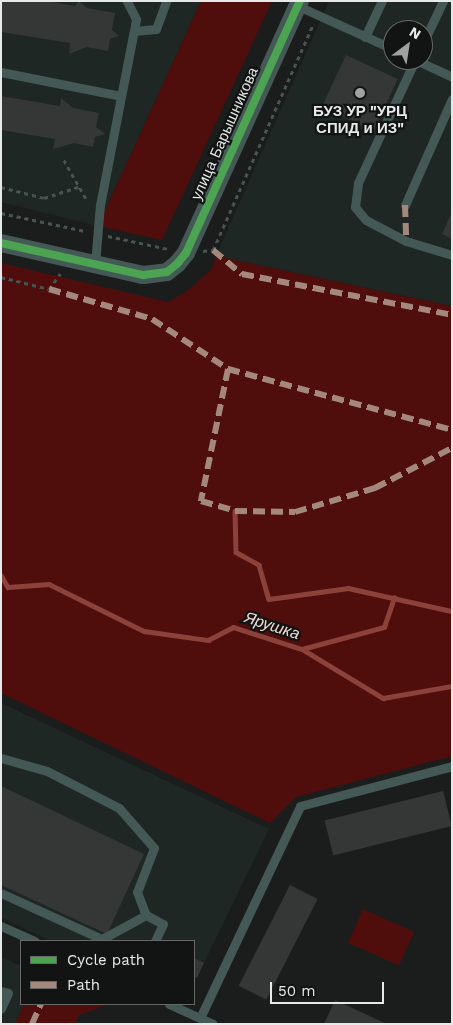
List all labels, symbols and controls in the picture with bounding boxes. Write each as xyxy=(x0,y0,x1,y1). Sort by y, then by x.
north arrow xyxy=(383,20,433,70)
text: N xyxy=(407,23,424,43)
street label: улица Барышникова xyxy=(188,65,262,203)
marker: БУЗ УР "УРЦ СПИД и ИЗ" xyxy=(353,86,367,100)
place label: БУЗ УР "УРЦ СПИД и ИЗ" xyxy=(313,102,407,137)
water label: Ярушка xyxy=(242,608,302,644)
legend xyxy=(20,940,195,1005)
text: Cycle path xyxy=(67,951,145,969)
scale bar xyxy=(273,972,387,1004)
text: Path xyxy=(67,976,100,994)
text: 50 m xyxy=(278,982,315,1000)

